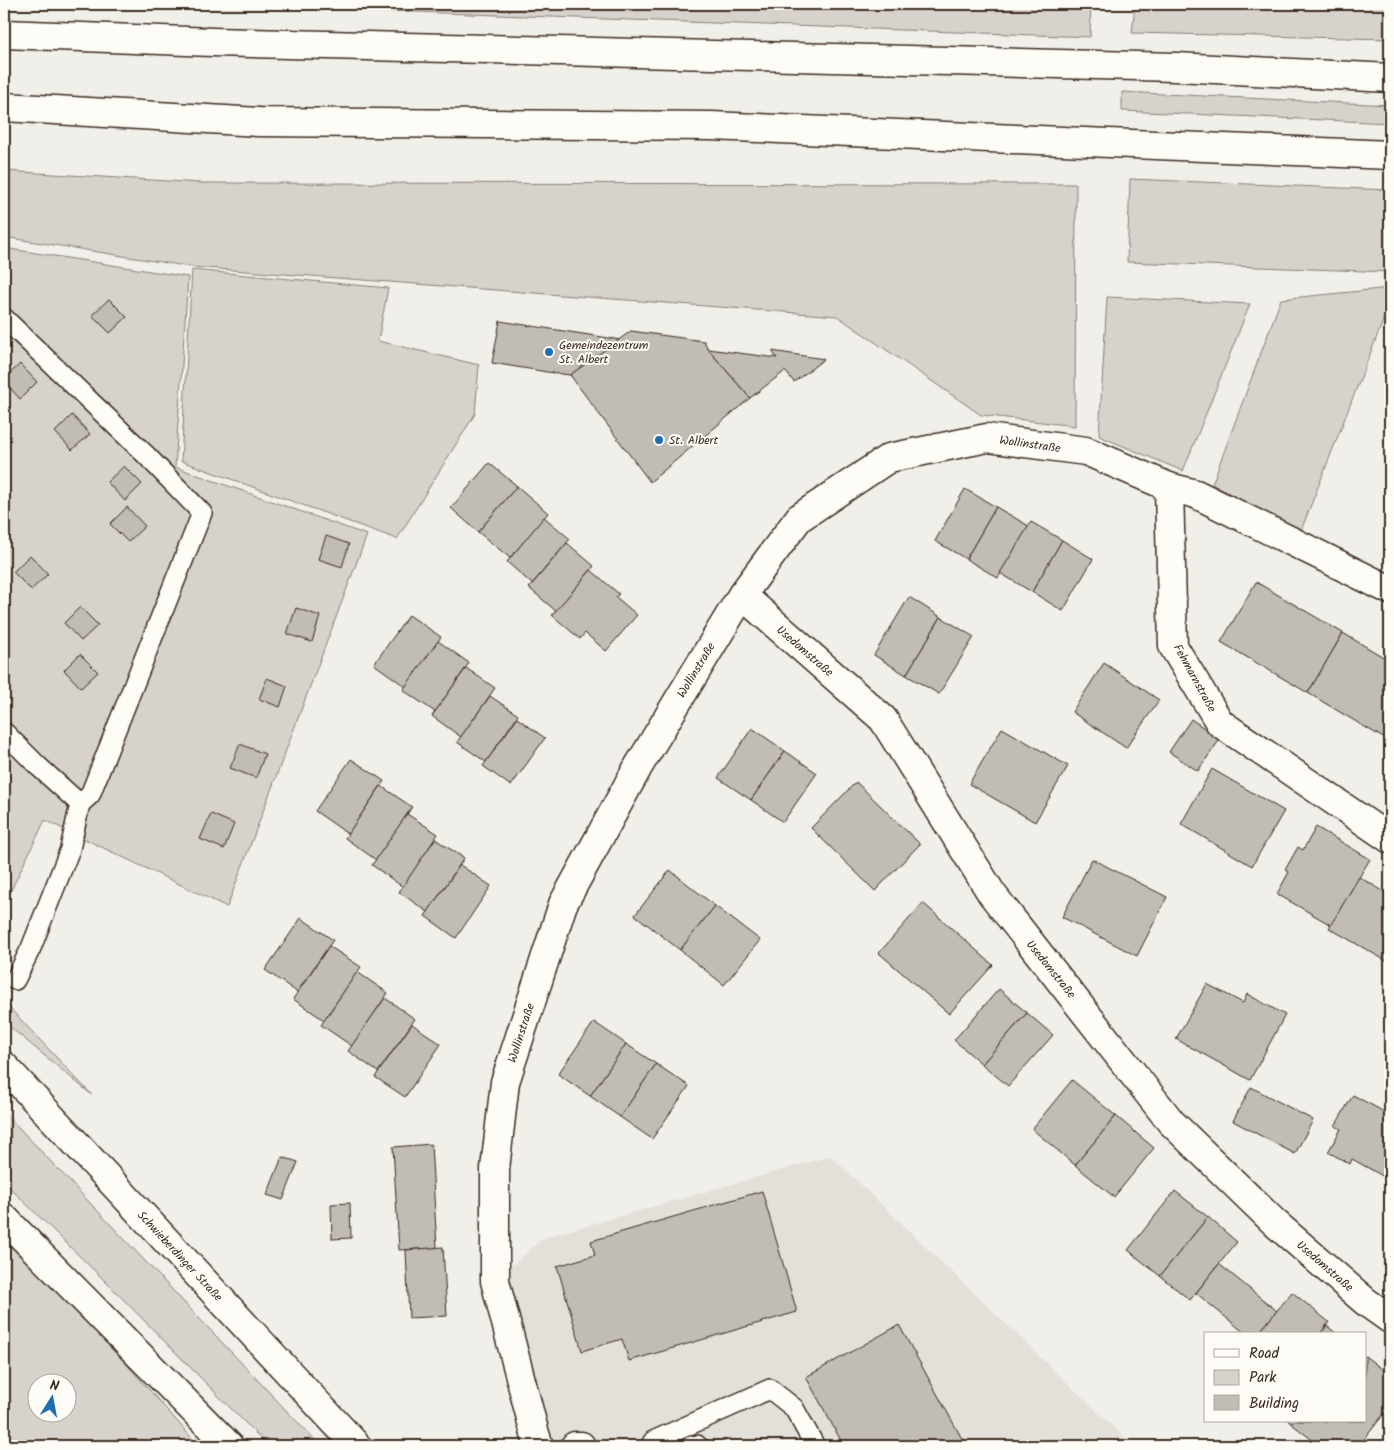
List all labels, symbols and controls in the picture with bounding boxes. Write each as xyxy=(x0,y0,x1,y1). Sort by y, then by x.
place label: Gemeindezentrum St. Albert xyxy=(559,336,649,369)
marker: Gemeindezentrum St. Albert xyxy=(543,346,555,358)
place label: St. Albert xyxy=(669,431,719,450)
street label: Wollinstraße xyxy=(998,431,1062,458)
marker: St. Albert xyxy=(653,434,665,446)
street label: Usedomstraße xyxy=(772,621,838,682)
street label: Wollinstraße xyxy=(672,638,721,702)
street label: Fehmarnstraße xyxy=(1168,641,1221,716)
street label: Usedomstraße xyxy=(1021,936,1081,1003)
street label: Wollinstraße xyxy=(503,1000,540,1065)
street label: Schwieberdinger Straße xyxy=(132,1207,227,1307)
street label: Usedomstraße xyxy=(1292,1236,1358,1297)
legend xyxy=(1204,1332,1366,1422)
text: Road xyxy=(1249,1342,1280,1366)
text: Park xyxy=(1249,1366,1277,1390)
north arrow xyxy=(28,1372,78,1422)
text: N xyxy=(48,1375,61,1398)
text: Building xyxy=(1249,1392,1299,1416)

